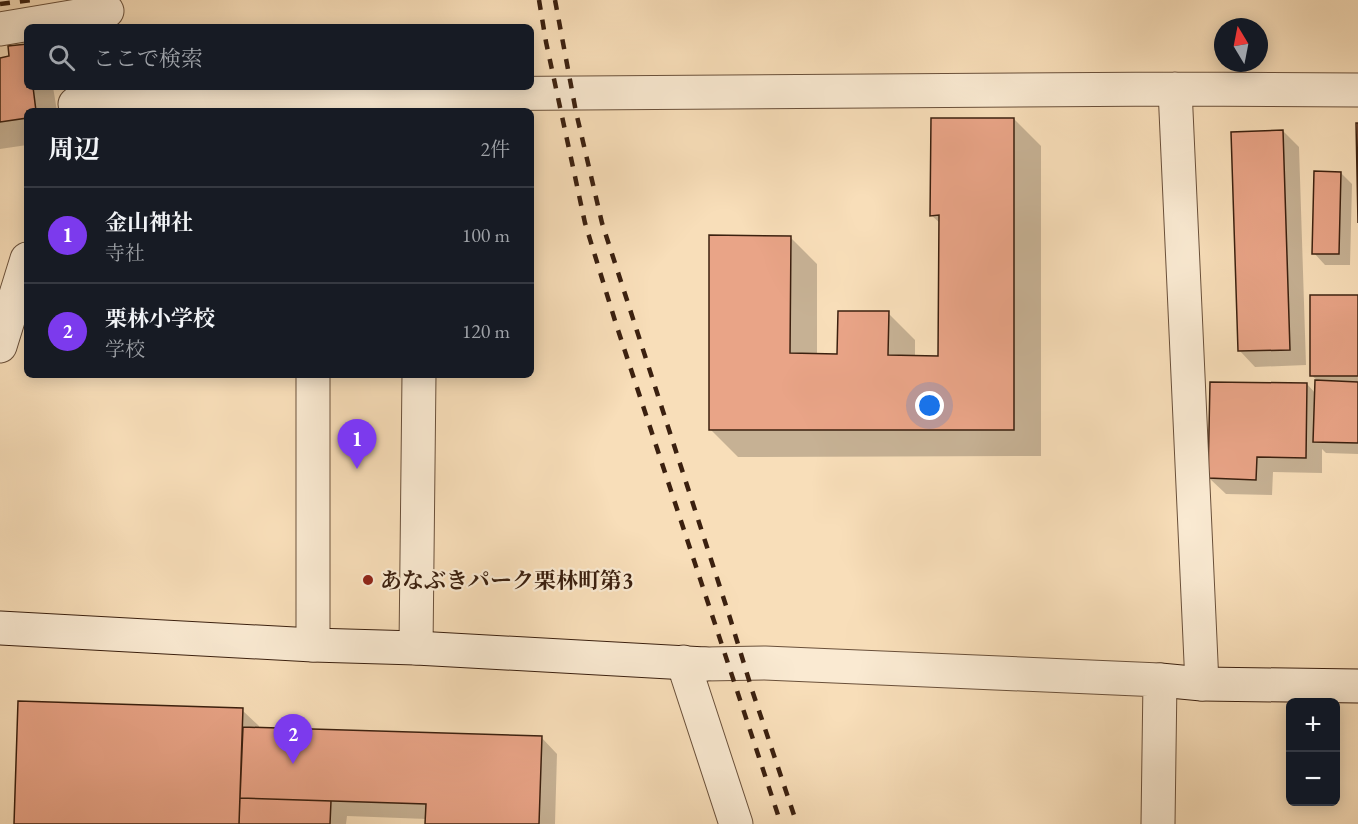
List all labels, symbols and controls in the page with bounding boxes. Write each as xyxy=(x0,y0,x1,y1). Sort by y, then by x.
north arrow xyxy=(1214,18,1268,72)
search box xyxy=(24,24,534,90)
icon: search xyxy=(45,41,78,74)
text: ここで検索 xyxy=(93,44,203,73)
text: 周辺 xyxy=(48,132,100,166)
text: 2件 xyxy=(480,136,510,162)
text: 金山神社 xyxy=(105,208,193,237)
text: 1 xyxy=(62,222,73,248)
text: 100 m xyxy=(462,222,510,248)
text: 寺社 xyxy=(105,240,145,266)
text: 栗林小学校 xyxy=(105,304,215,333)
text: 2 xyxy=(62,318,73,344)
text: 120 m xyxy=(462,318,510,344)
text: 学校 xyxy=(105,336,145,362)
your location xyxy=(915,391,944,420)
pin: 1 xyxy=(338,420,376,469)
place label: あなぶきパーク栗林町第3 xyxy=(380,566,634,595)
marker: あなぶきパーク栗林町第3 xyxy=(361,573,375,587)
map controls xyxy=(1286,698,1340,806)
button: + xyxy=(1286,698,1340,752)
pin: 2 xyxy=(274,714,312,764)
button: − xyxy=(1286,752,1340,806)

